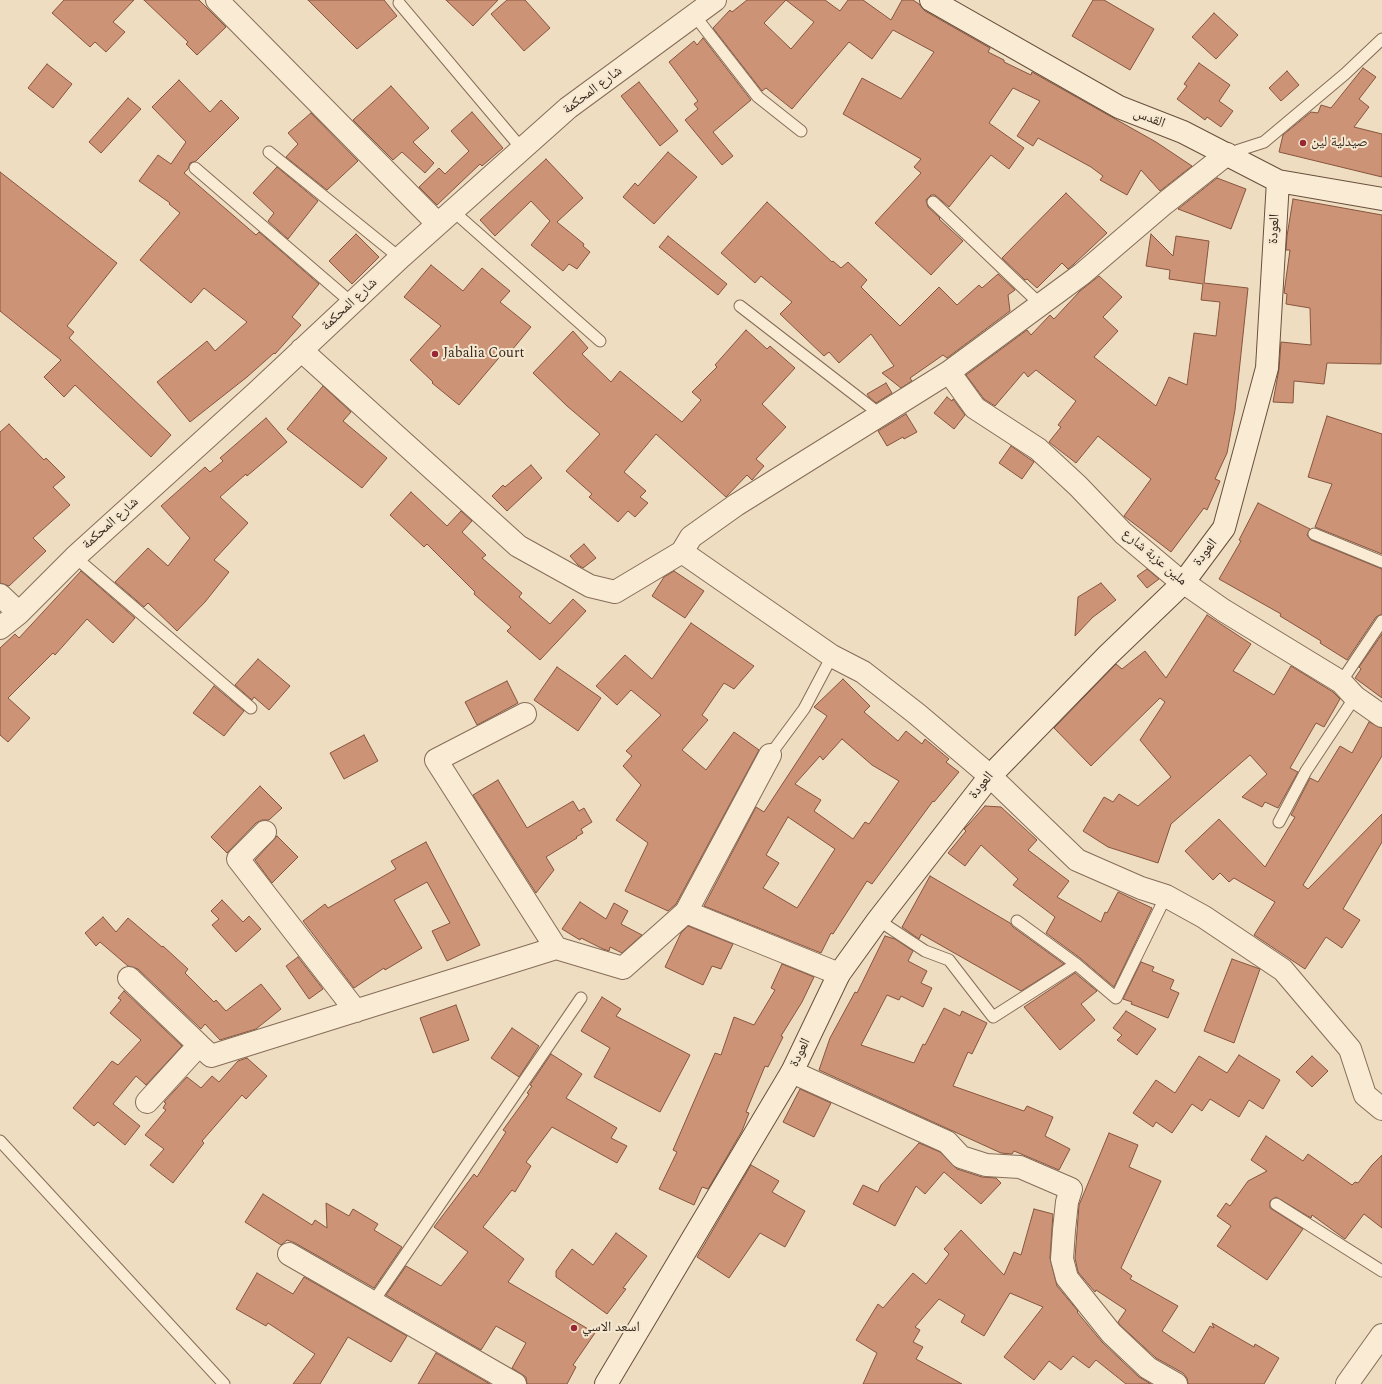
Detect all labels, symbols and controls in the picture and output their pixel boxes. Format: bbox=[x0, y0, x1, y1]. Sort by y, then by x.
street label: شارع المحكمة bbox=[560, 63, 626, 119]
street label: القدس bbox=[1131, 105, 1167, 133]
place label: صيدلية لين bbox=[1311, 135, 1368, 151]
marker: صيدلية لين bbox=[1298, 138, 1308, 148]
street label: العودة bbox=[1266, 214, 1284, 244]
street label: شارع المحكمة bbox=[319, 275, 381, 335]
place label: Jabalia Court bbox=[443, 346, 524, 362]
marker: Jabalia Court bbox=[430, 349, 440, 359]
street label: شارع المحكمة bbox=[79, 494, 143, 554]
street label: ملين عزبة شارع bbox=[1118, 526, 1190, 590]
street label: العودة bbox=[1190, 536, 1222, 570]
street label: العودة bbox=[966, 769, 998, 803]
street label: العودة bbox=[787, 1036, 815, 1070]
place label: اسعد الاسي bbox=[582, 1320, 640, 1336]
marker: اسعد الاسي bbox=[569, 1323, 579, 1333]

